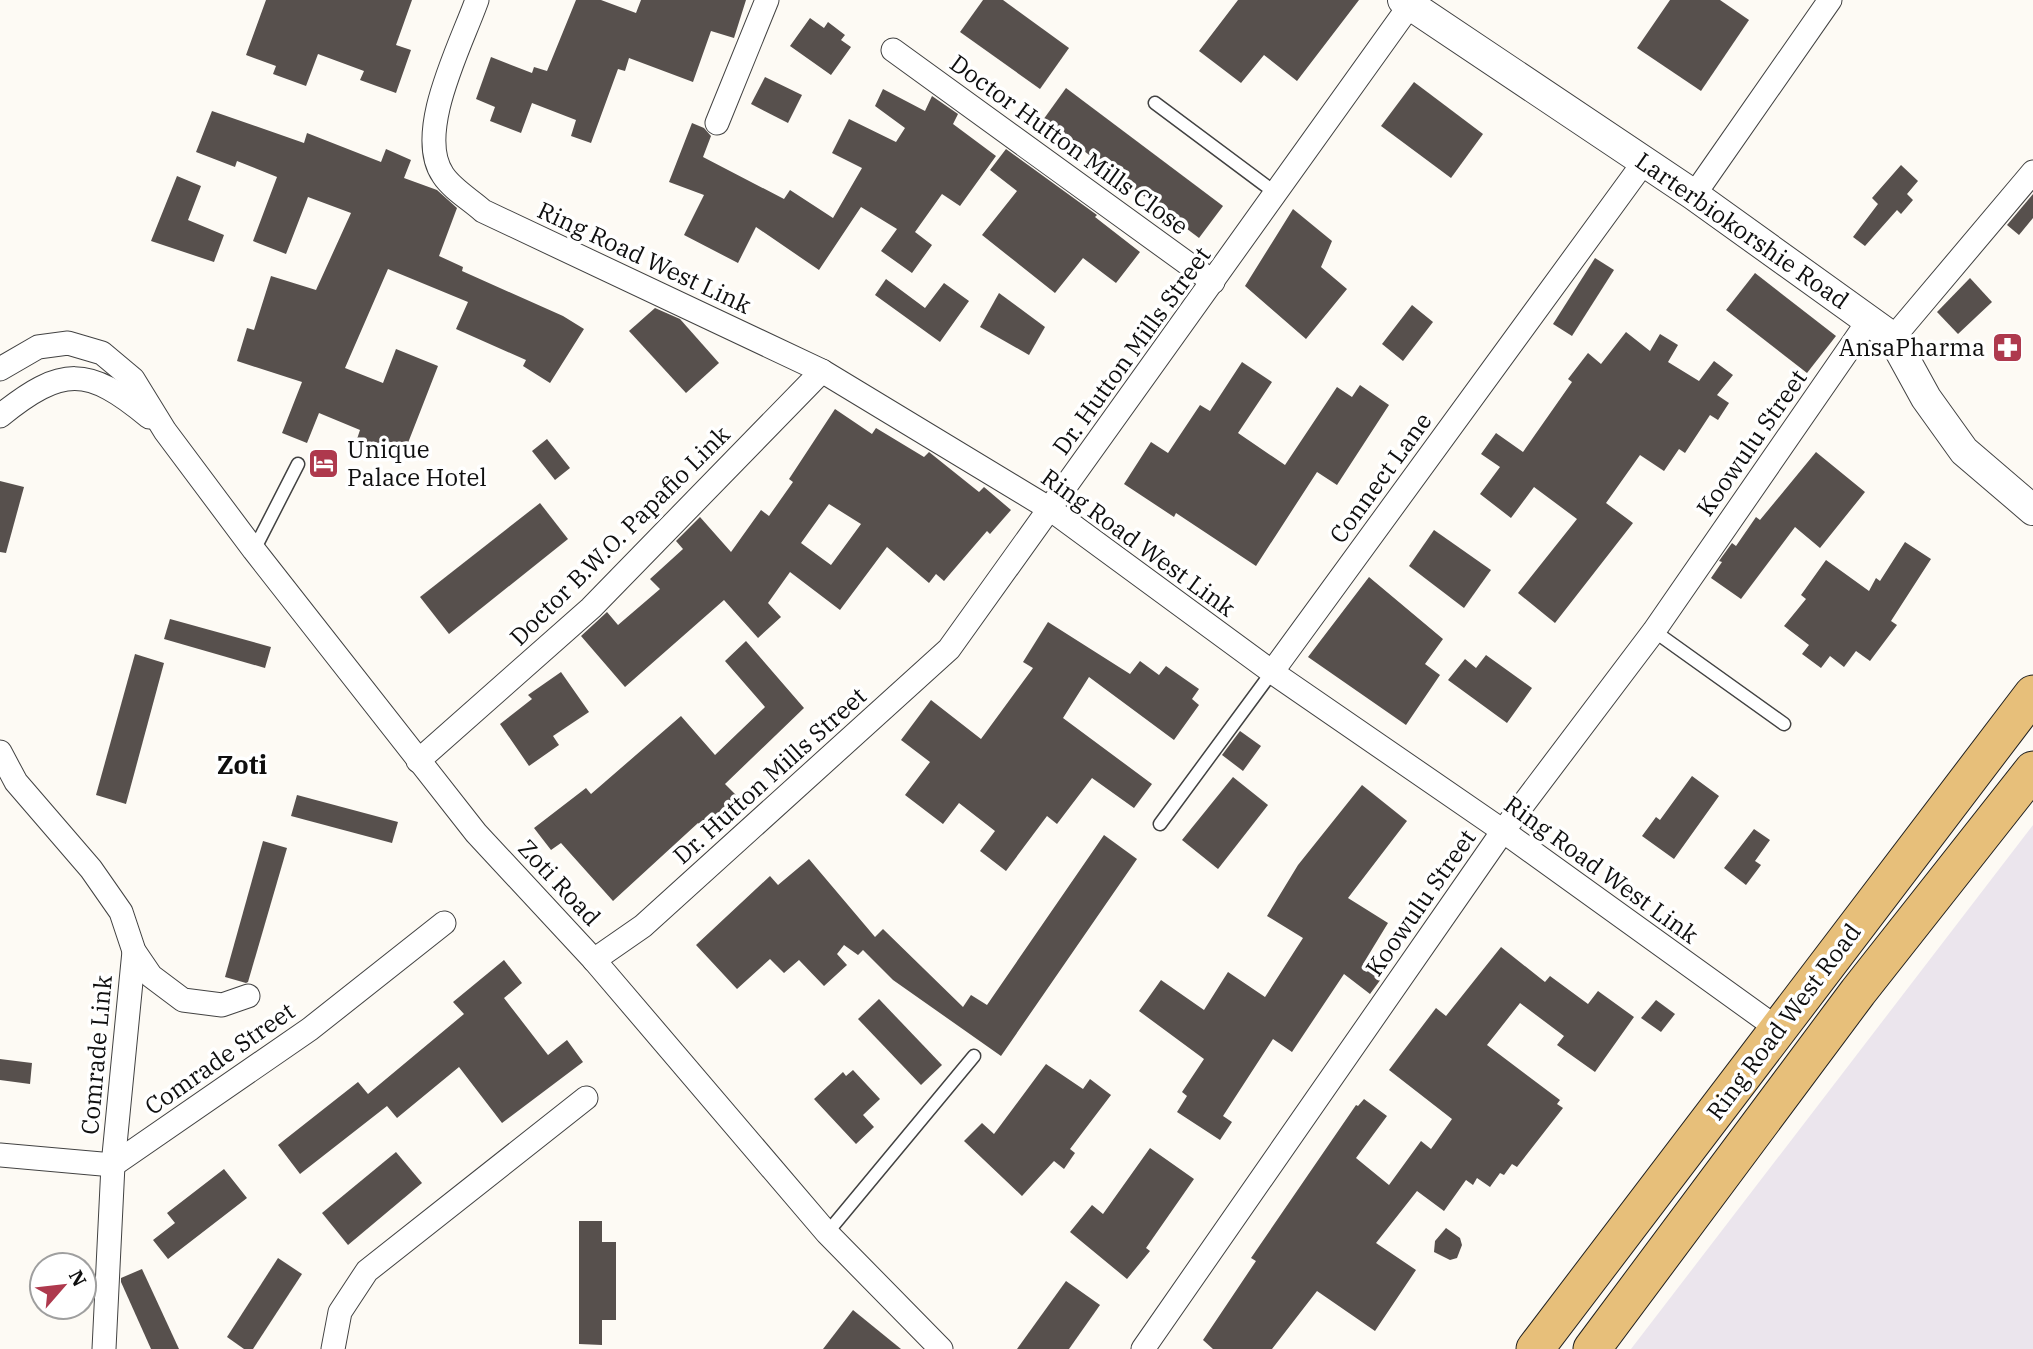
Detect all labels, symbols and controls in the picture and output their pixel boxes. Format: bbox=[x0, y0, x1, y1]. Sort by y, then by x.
street label: Doctor Hutton Mills Close bbox=[944, 47, 1195, 242]
street label: Larterbiokorshie Road bbox=[1630, 144, 1856, 316]
street label: Ring Road West Link bbox=[532, 194, 756, 321]
street label: Dr. Hutton Mills Street bbox=[1045, 240, 1218, 461]
place label: AnsaPharma bbox=[1839, 331, 1985, 363]
pharmacy icon: AnsaPharma bbox=[1991, 331, 2025, 365]
street label: Koowulu Street bbox=[1689, 363, 1814, 522]
street label: Connect Lane bbox=[1322, 406, 1439, 549]
street label: Doctor B.W.O. Papafio Link bbox=[502, 418, 736, 652]
place label: Unique Palace Hotel bbox=[347, 433, 487, 493]
hotel icon: Unique Palace Hotel bbox=[307, 447, 341, 481]
street label: Ring Road West Link bbox=[1035, 461, 1242, 623]
street label: Dr. Hutton Mills Street bbox=[666, 680, 873, 871]
district label: Zoti bbox=[217, 747, 268, 781]
street label: Ring Road West Link bbox=[1498, 788, 1705, 950]
street label: Koowulu Street bbox=[1358, 823, 1483, 982]
street label: Zoti Road bbox=[511, 832, 608, 933]
street label: Ring Road West Road bbox=[1699, 917, 1868, 1126]
street label: Comrade Link bbox=[73, 974, 119, 1136]
street label: Comrade Street bbox=[138, 995, 301, 1122]
north arrow bbox=[28, 1251, 98, 1321]
text: N bbox=[64, 1266, 92, 1290]

